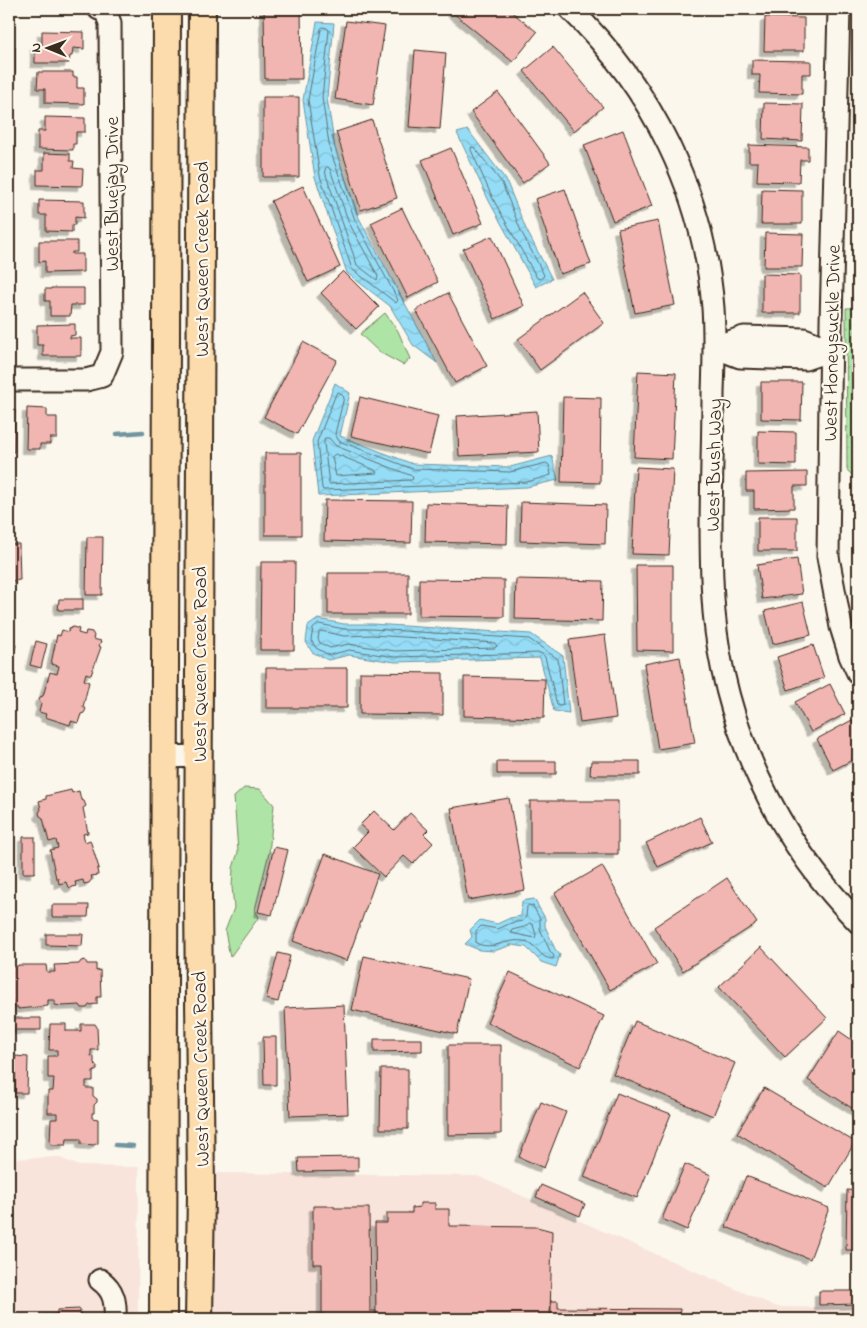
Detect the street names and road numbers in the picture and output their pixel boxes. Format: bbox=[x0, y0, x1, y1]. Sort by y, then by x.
street label: West Bluejay Drive bbox=[99, 116, 128, 272]
street label: West Queen Creek Road bbox=[189, 161, 218, 357]
street label: West Honeysuckle Drive bbox=[817, 244, 850, 442]
street label: West Bush Way bbox=[700, 398, 731, 532]
street label: West Queen Creek Road bbox=[187, 566, 216, 762]
street label: West Queen Creek Road bbox=[186, 971, 219, 1167]

